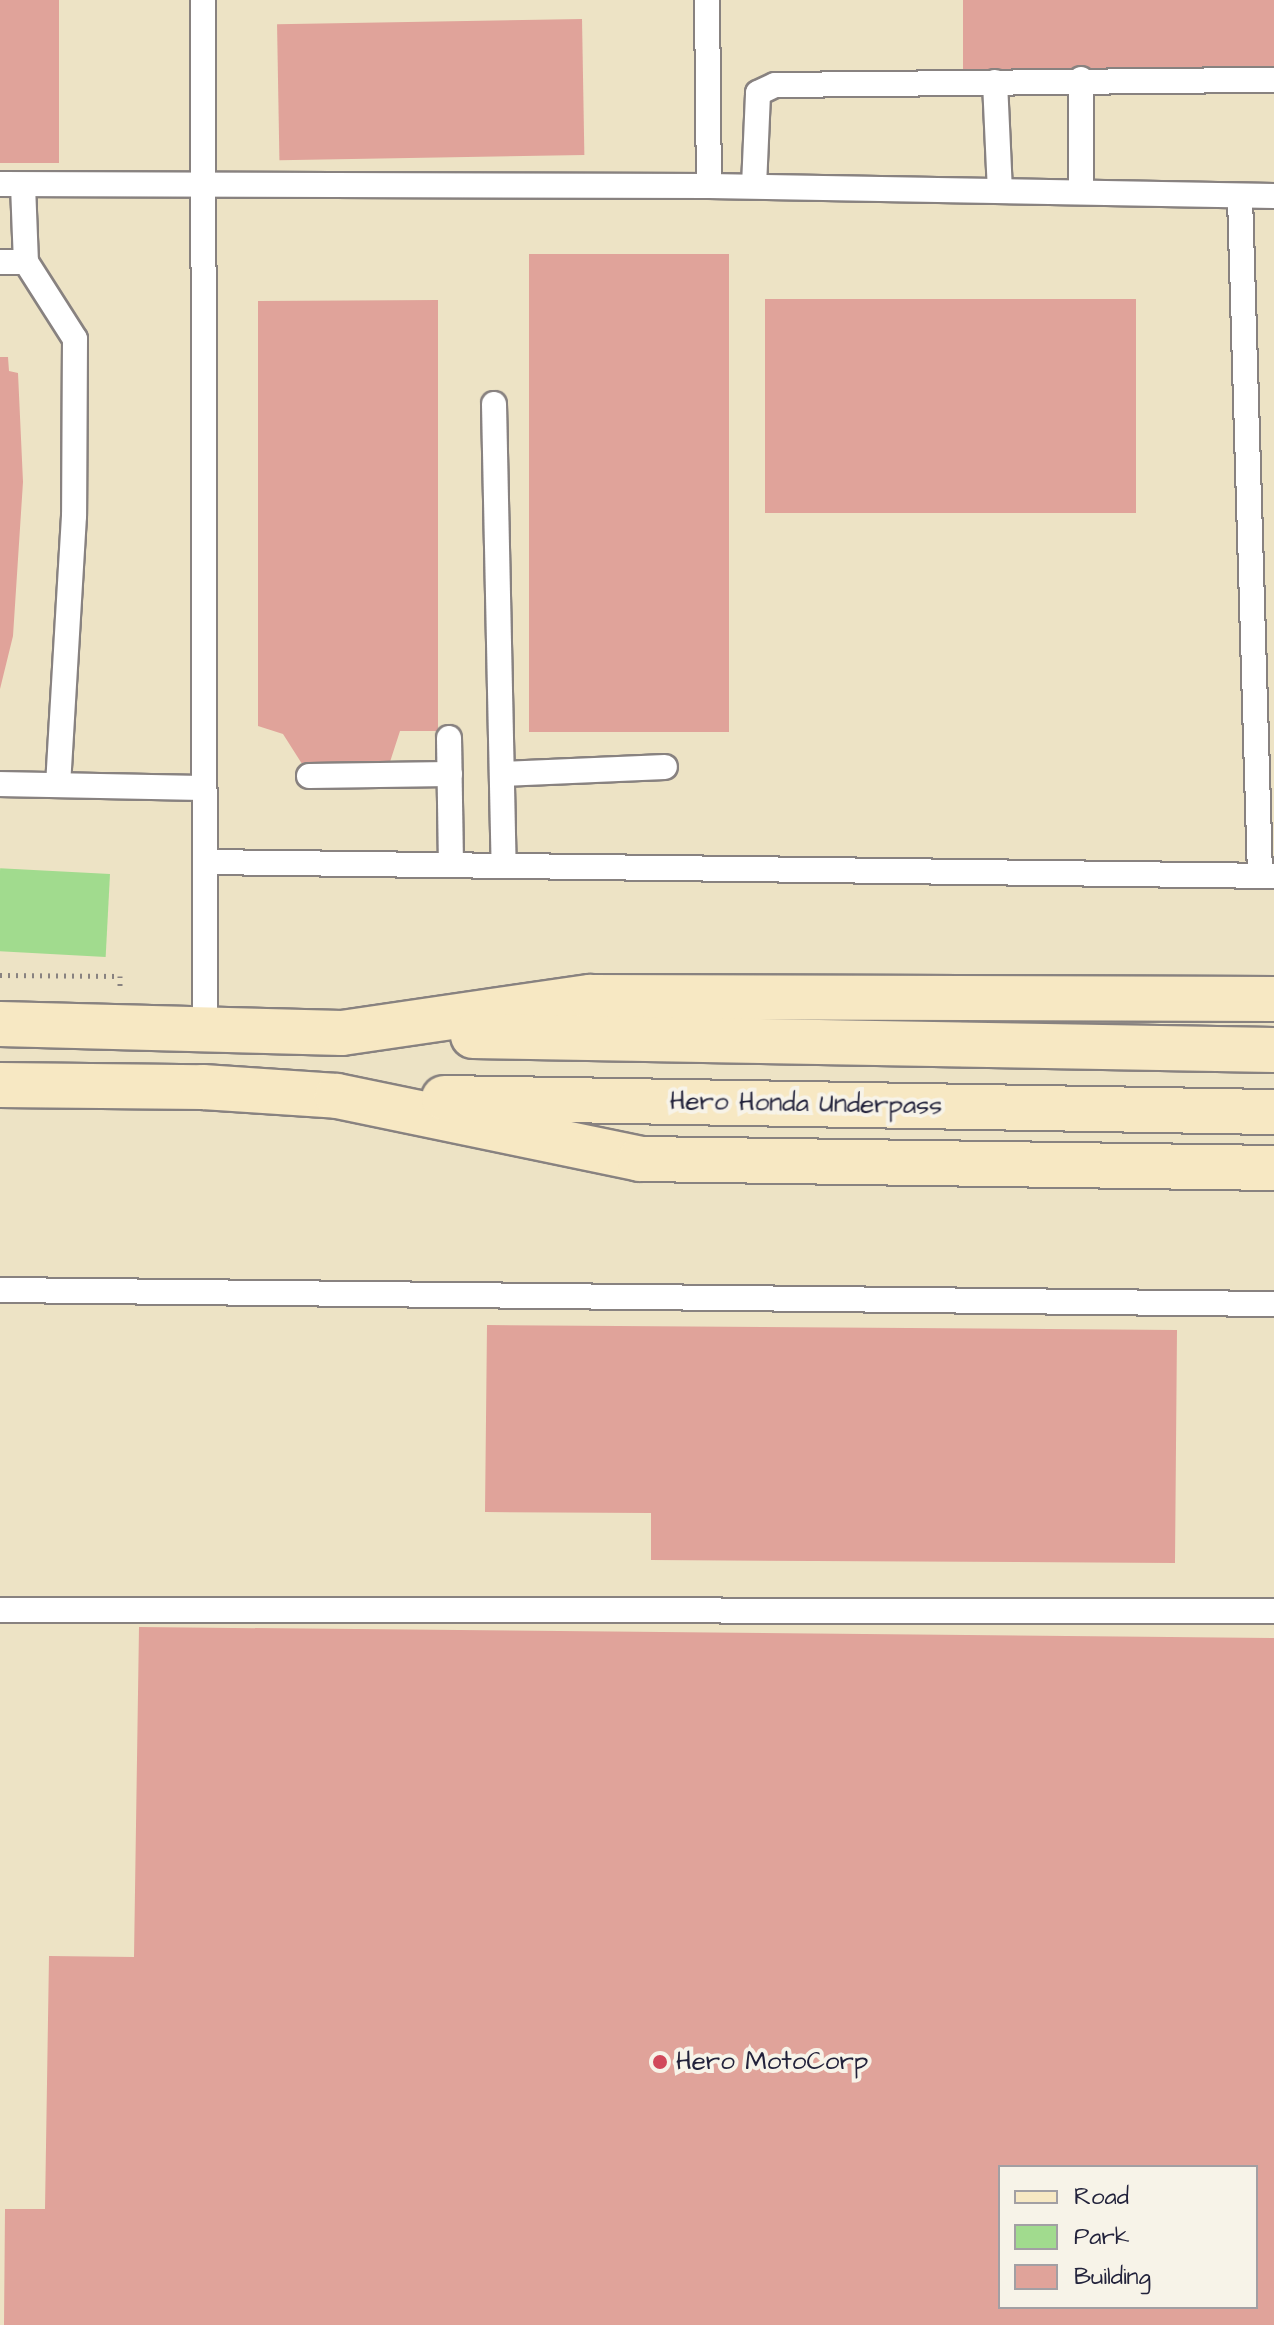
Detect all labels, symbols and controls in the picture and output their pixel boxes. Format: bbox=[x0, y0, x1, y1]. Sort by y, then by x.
street label: Hero Honda Underpass bbox=[669, 1086, 943, 1122]
place label: Hero MotoCorp bbox=[676, 2046, 868, 2078]
marker: Hero MotoCorp bbox=[651, 2053, 669, 2071]
legend bbox=[998, 2165, 1258, 2309]
text: Road bbox=[1074, 2180, 1129, 2214]
text: Park bbox=[1074, 2220, 1130, 2254]
text: Building bbox=[1074, 2260, 1151, 2294]

